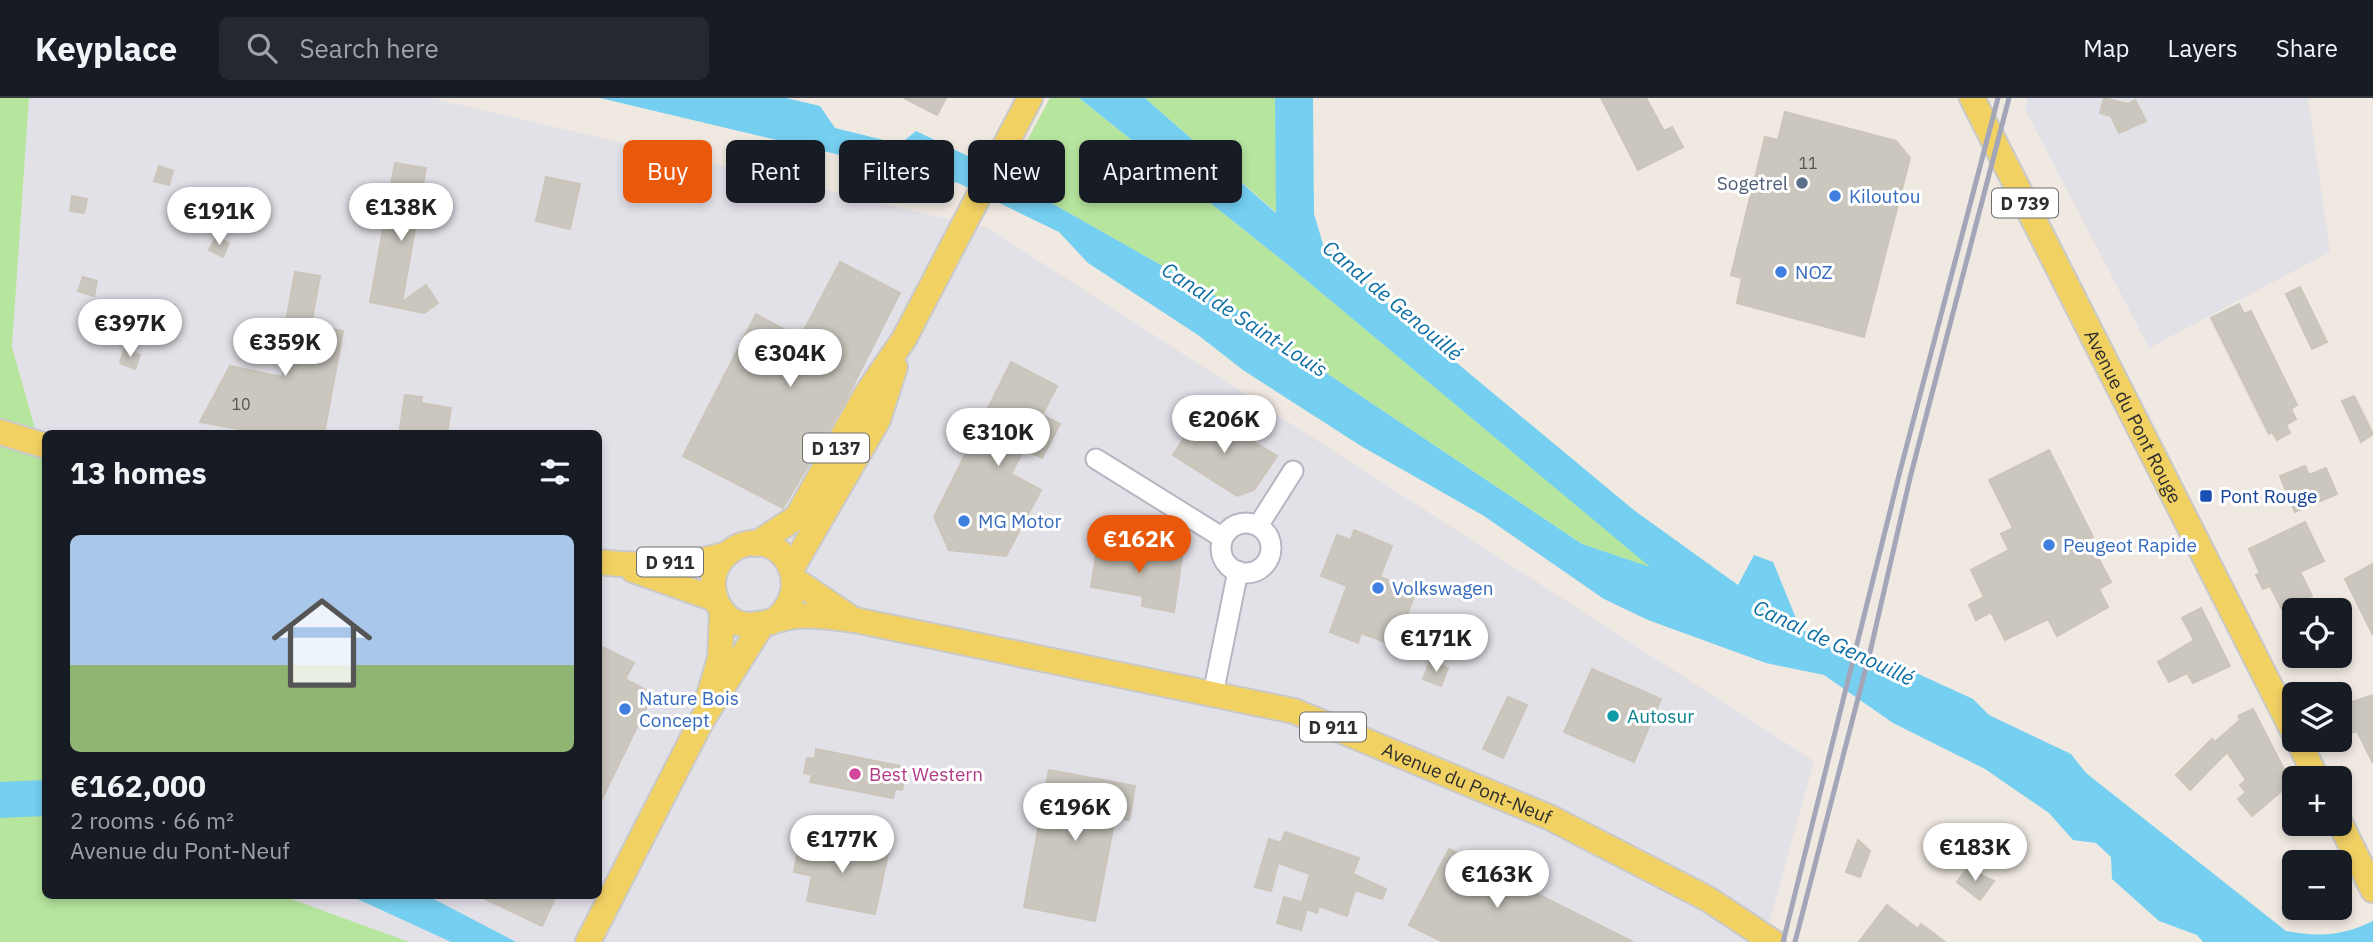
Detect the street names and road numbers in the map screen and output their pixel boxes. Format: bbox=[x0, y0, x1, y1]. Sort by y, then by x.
road number: D 739 bbox=[1992, 188, 2058, 218]
street label: Avenue du Pont Rouge bbox=[2079, 325, 2188, 507]
road number: D 137 bbox=[803, 434, 869, 462]
road number: D 911 bbox=[637, 548, 703, 576]
road number: D 911 bbox=[1300, 712, 1366, 742]
street label: Avenue du Pont-Neuf bbox=[1379, 737, 1555, 829]

